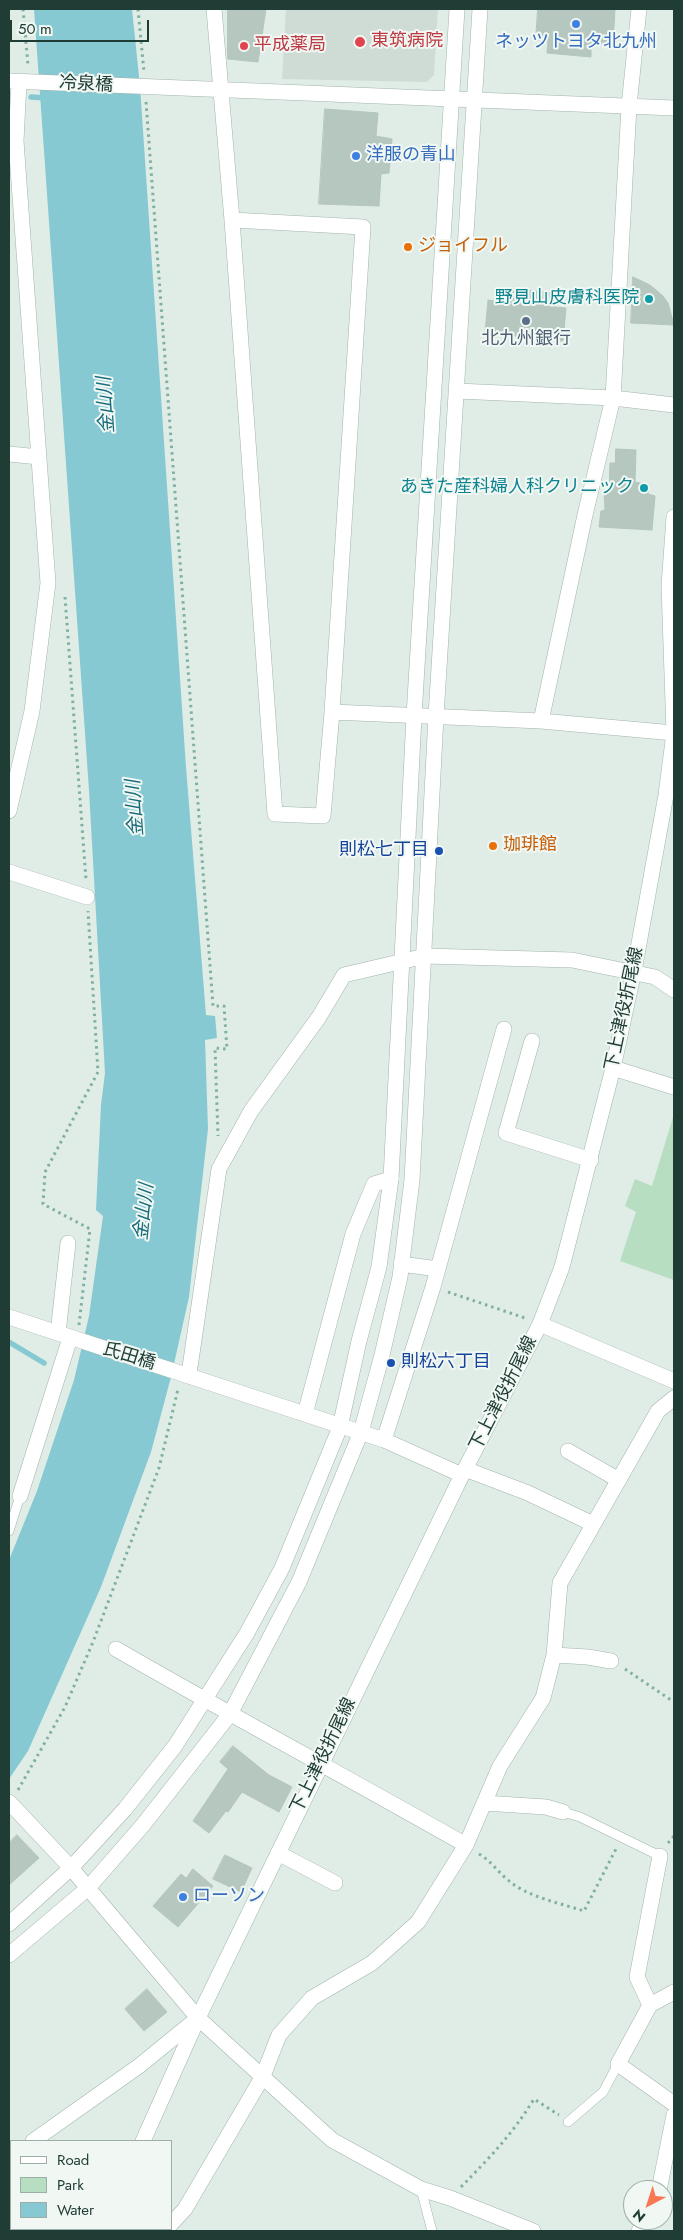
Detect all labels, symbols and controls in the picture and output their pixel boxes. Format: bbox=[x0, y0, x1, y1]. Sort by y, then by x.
scale bar bbox=[12, 10, 151, 42]
text: 50 m bbox=[18, 18, 52, 40]
marker: ネッツトヨタ北九州 bbox=[570, 18, 582, 30]
place label: 東筑病院 bbox=[371, 31, 443, 53]
place label: ネッツトヨタ北九州 bbox=[495, 32, 657, 54]
place label: 平成薬局 bbox=[254, 35, 326, 57]
marker: 東筑病院 bbox=[353, 35, 367, 49]
marker: 平成薬局 bbox=[238, 40, 250, 52]
street label: 冷泉橋 bbox=[58, 73, 114, 97]
place label: 洋服の青山 bbox=[366, 145, 456, 167]
marker: 洋服の青山 bbox=[350, 150, 362, 162]
place label: ジョイフル bbox=[418, 236, 508, 258]
marker: ジョイフル bbox=[402, 241, 414, 253]
place label: 野見山皮膚科医院 bbox=[495, 288, 639, 310]
marker: 野見山皮膚科医院 bbox=[643, 293, 655, 305]
marker: 北九州銀行 bbox=[520, 315, 532, 327]
place label: 北九州銀行 bbox=[481, 329, 571, 351]
water label: 金山川 bbox=[94, 376, 120, 434]
place label: あきた産科婦人科クリニック bbox=[400, 477, 634, 499]
marker: あきた産科婦人科クリニック bbox=[638, 482, 650, 494]
water label: 金山川 bbox=[123, 779, 149, 837]
place label: 珈琲館 bbox=[503, 835, 557, 857]
place label: 則松七丁目 bbox=[339, 840, 429, 862]
marker: 珈琲館 bbox=[487, 840, 499, 852]
marker: 則松七丁目 bbox=[433, 845, 445, 857]
street label: 下上津役折尾線 bbox=[601, 945, 649, 1073]
water label: 金山川 bbox=[131, 1182, 159, 1242]
street label: 下上津役折尾線 bbox=[466, 1333, 542, 1455]
street label: 氏田橋 bbox=[100, 1339, 158, 1375]
place label: 則松六丁目 bbox=[401, 1352, 491, 1374]
marker: 則松六丁目 bbox=[385, 1357, 397, 1369]
street label: 下上津役折尾線 bbox=[287, 1695, 361, 1817]
place label: ローソン bbox=[193, 1886, 265, 1908]
marker: ローソン bbox=[177, 1891, 189, 1903]
legend bbox=[10, 2140, 172, 2230]
text: Road bbox=[57, 2149, 89, 2171]
text: Park bbox=[57, 2174, 84, 2196]
north arrow bbox=[623, 2180, 673, 2230]
text: Water bbox=[57, 2199, 94, 2221]
text: N bbox=[628, 2204, 650, 2227]

